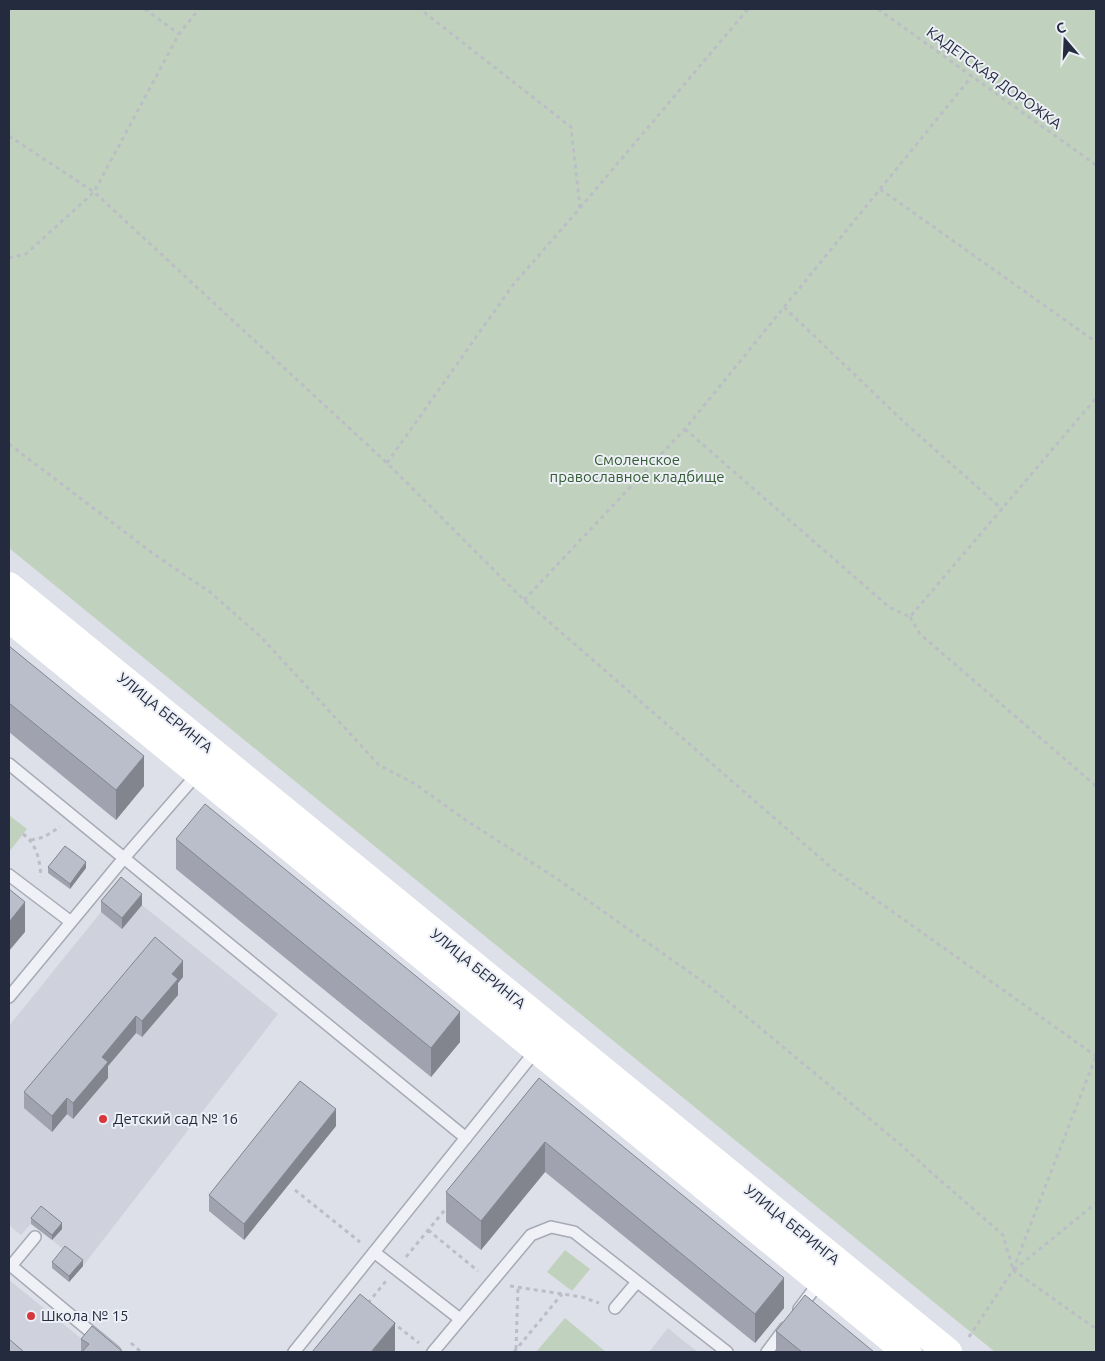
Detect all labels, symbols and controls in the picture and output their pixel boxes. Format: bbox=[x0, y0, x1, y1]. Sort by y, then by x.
north arrow bbox=[1040, 15, 1090, 65]
street label: КАДЕТСКАЯ ДОРОЖКА bbox=[923, 23, 1065, 133]
park label: Смоленское православное кладбище bbox=[550, 451, 724, 485]
street label: УЛИЦА БЕРИНГА bbox=[114, 669, 216, 756]
street label: УЛИЦА БЕРИНГА bbox=[427, 925, 529, 1012]
place label: Детский сад № 16 bbox=[113, 1110, 238, 1127]
marker: Детский сад № 16 bbox=[97, 1113, 109, 1125]
street label: УЛИЦА БЕРИНГА bbox=[741, 1181, 843, 1268]
place label: Школа № 15 bbox=[41, 1307, 129, 1324]
marker: Школа № 15 bbox=[25, 1310, 37, 1322]

